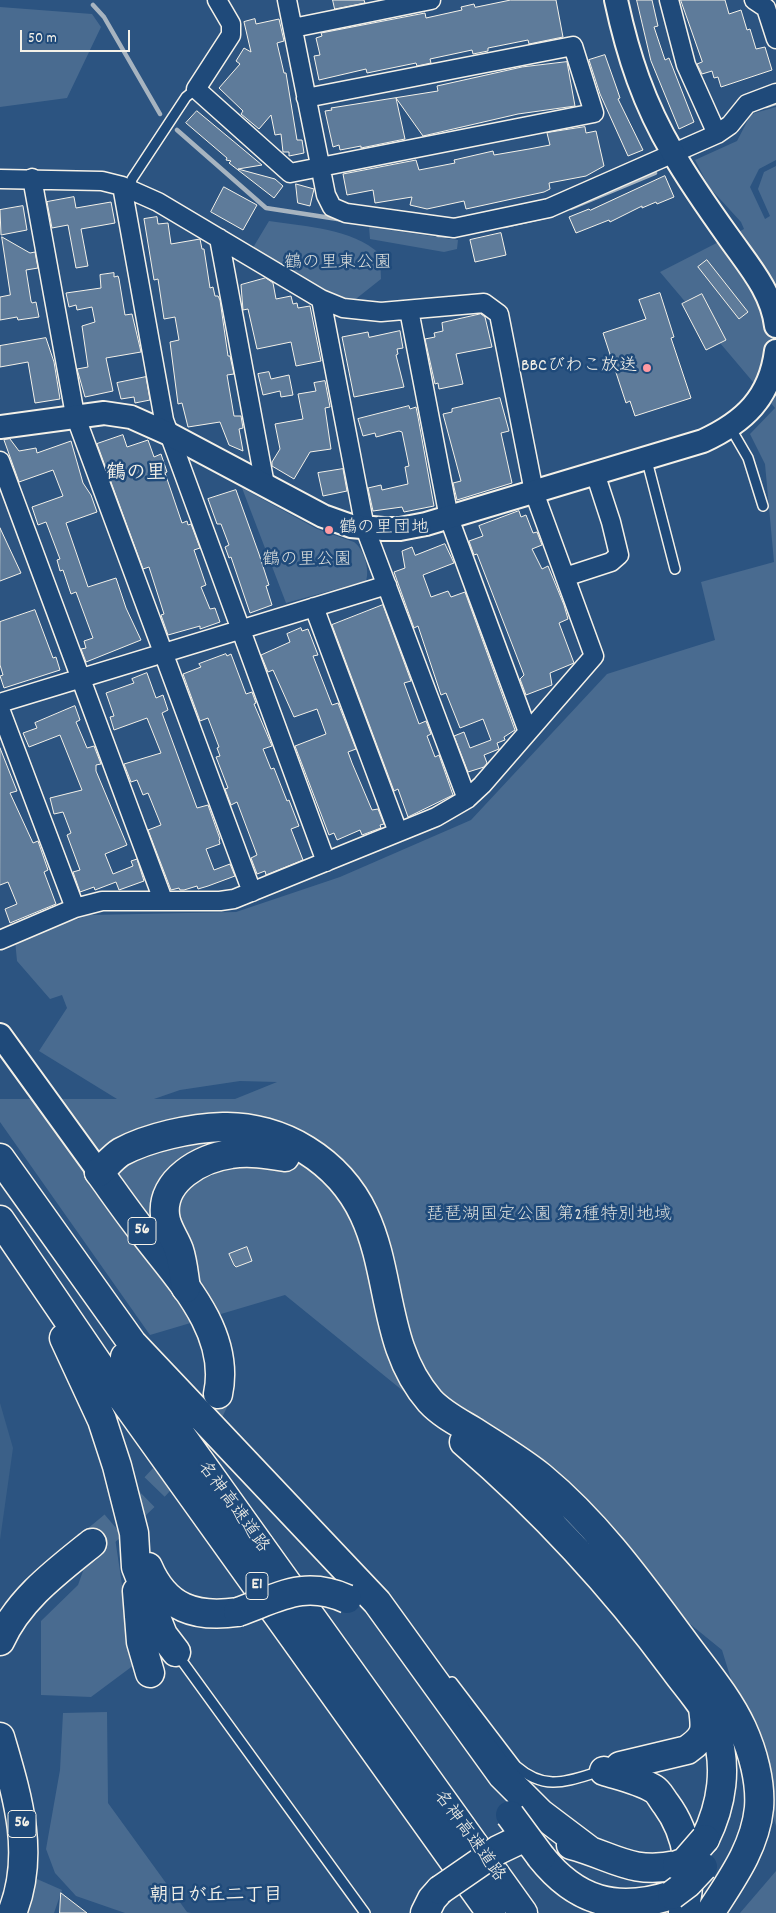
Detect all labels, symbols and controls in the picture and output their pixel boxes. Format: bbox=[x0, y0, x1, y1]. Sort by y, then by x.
scale bar bbox=[22, 20, 132, 52]
text: 50 m bbox=[28, 28, 57, 50]
park label: 鶴の里東公園 bbox=[284, 254, 392, 276]
place label: BBCびわこ放送 bbox=[521, 357, 637, 379]
marker: BBCびわこ放送 bbox=[641, 362, 653, 374]
district label: 鶴の里 bbox=[106, 463, 166, 487]
place label: 鶴の里団地 bbox=[339, 519, 429, 541]
marker: 鶴の里団地 bbox=[323, 524, 335, 536]
park label: 鶴の里公園 bbox=[262, 551, 352, 573]
park label: 琵琶湖国定公園 第2種特別地域 bbox=[426, 1206, 672, 1228]
road number: 56 bbox=[128, 1218, 156, 1244]
street label: 名神高速道路 bbox=[192, 1458, 272, 1558]
road number: E1 bbox=[246, 1572, 268, 1600]
street label: 名神高速道路 bbox=[428, 1787, 508, 1887]
road number: 56 bbox=[8, 1810, 36, 1838]
district label: 朝日が丘二丁目 bbox=[150, 1886, 282, 1908]

